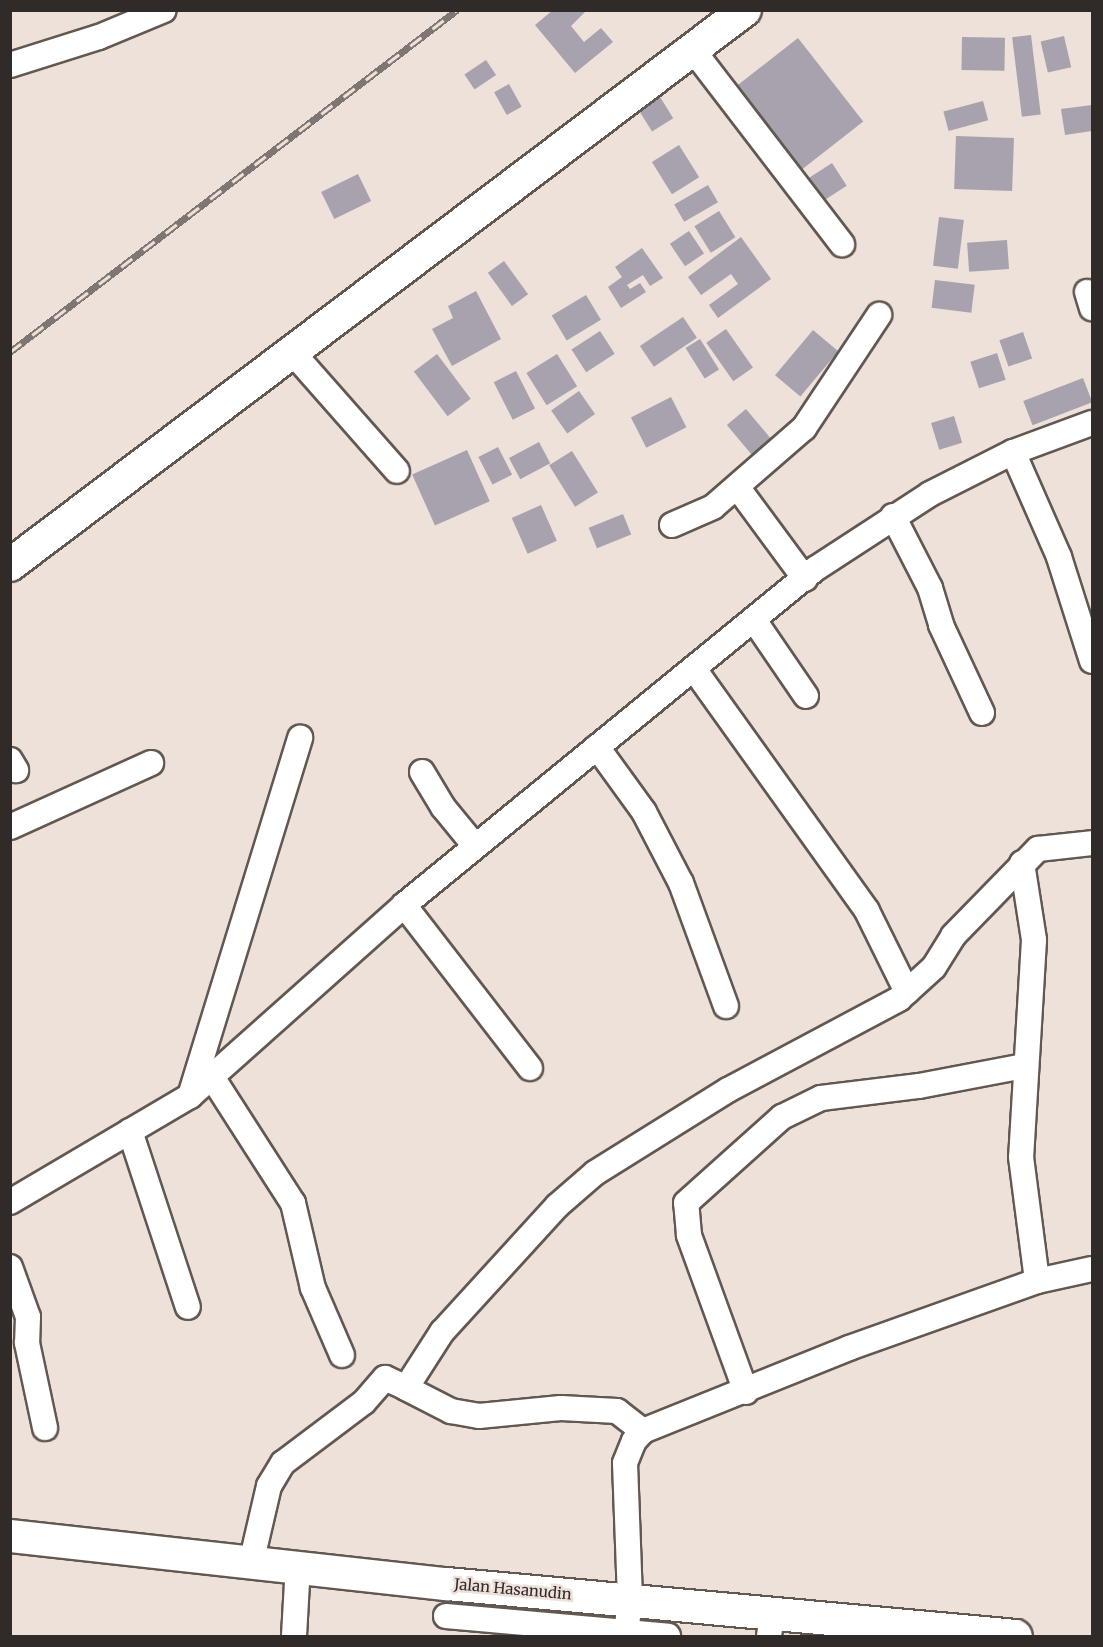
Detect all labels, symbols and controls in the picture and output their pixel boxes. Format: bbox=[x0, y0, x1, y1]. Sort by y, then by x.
street label: Jalan Hasanudin bbox=[453, 1575, 573, 1603]

